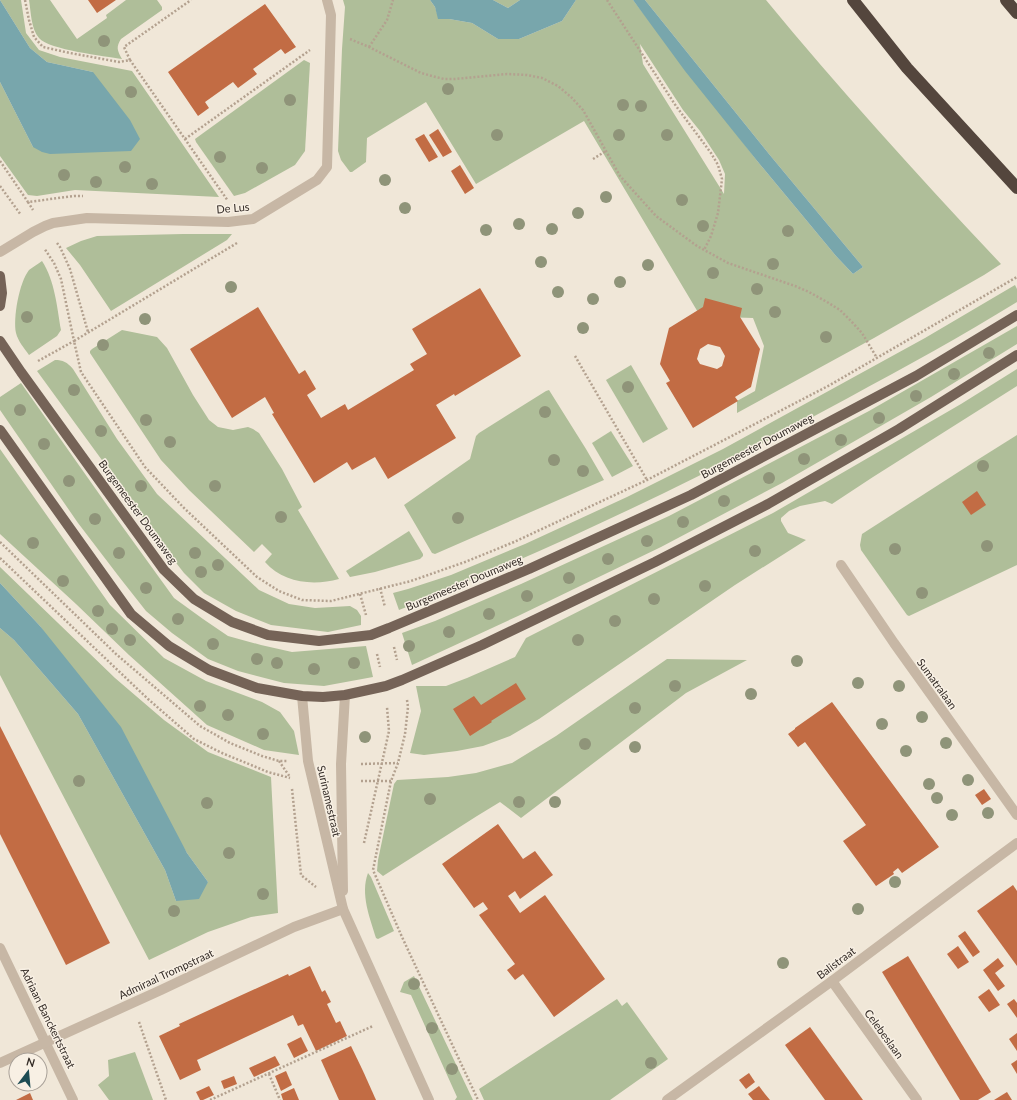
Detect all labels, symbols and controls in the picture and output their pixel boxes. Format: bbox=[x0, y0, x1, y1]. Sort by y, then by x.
street label: De Lus bbox=[216, 200, 250, 215]
street label: Burgemeester Doumaweg bbox=[698, 410, 815, 481]
street label: Burgemeester Doumaweg bbox=[96, 457, 181, 566]
street label: Burgemeester Doumaweg bbox=[404, 552, 524, 613]
street label: Sumatralaan bbox=[915, 656, 960, 712]
street label: Surinamestraat bbox=[315, 764, 344, 838]
street label: Balistraat bbox=[814, 944, 858, 981]
street label: Admiraal Trompstraat bbox=[116, 946, 215, 1001]
street label: Adriaan Banckertstraat bbox=[18, 965, 79, 1070]
street label: Celebeslaan bbox=[862, 1006, 907, 1061]
north arrow bbox=[8, 1052, 48, 1092]
text: N bbox=[25, 1054, 37, 1069]

